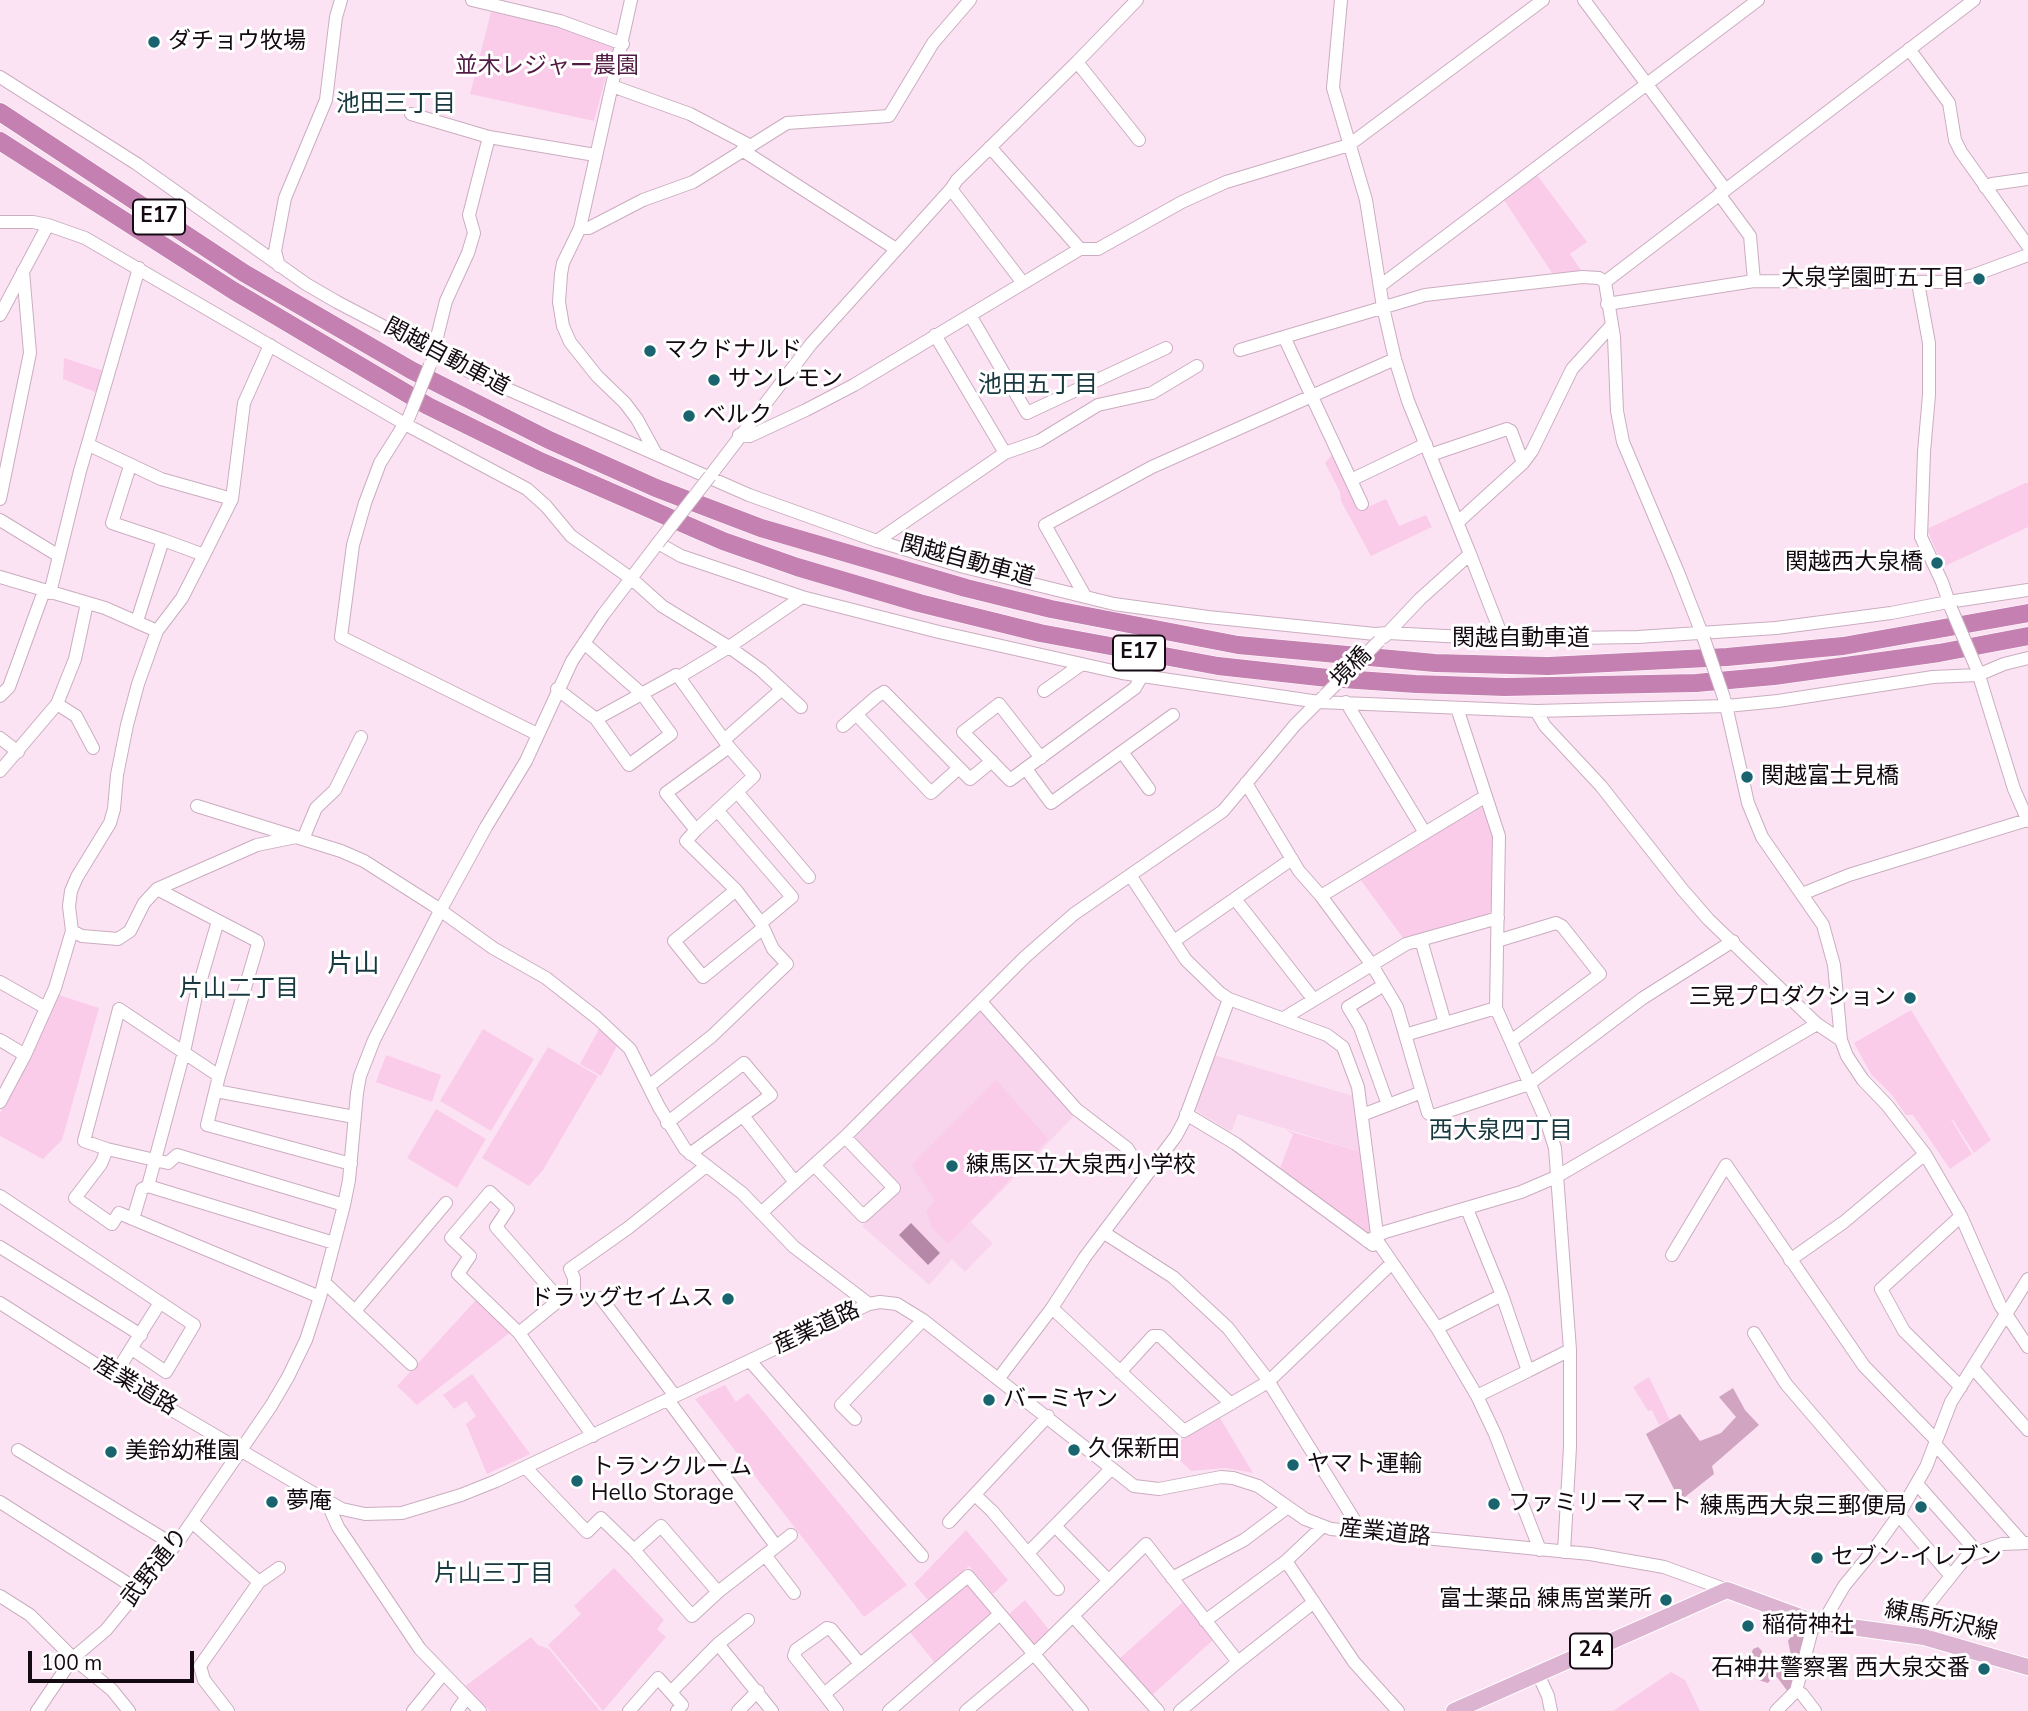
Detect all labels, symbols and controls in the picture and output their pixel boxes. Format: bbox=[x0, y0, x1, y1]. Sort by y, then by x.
place label: ダチョウ牧場 bbox=[168, 28, 306, 56]
marker: ダチョウ牧場 bbox=[146, 34, 162, 50]
park label: 並木レジャー農園 bbox=[455, 53, 639, 81]
district label: 池田三丁目 bbox=[336, 91, 456, 119]
road number: E17 bbox=[133, 200, 185, 234]
place label: 大泉学園町五丁目 bbox=[1781, 265, 1965, 293]
marker: 大泉学園町五丁目 bbox=[1971, 271, 1987, 287]
street label: 関越自動車道 bbox=[379, 313, 513, 403]
place label: マクドナルド bbox=[664, 337, 802, 365]
marker: マクドナルド bbox=[642, 343, 658, 359]
place label: サンレモン bbox=[728, 366, 843, 394]
marker: サンレモン bbox=[706, 372, 722, 388]
district label: 池田五丁目 bbox=[978, 372, 1098, 400]
place label: ベルク bbox=[703, 402, 772, 430]
marker: ベルク bbox=[681, 408, 697, 424]
street label: 関越自動車道 bbox=[897, 531, 1037, 593]
place label: 関越西大泉橋 bbox=[1785, 549, 1923, 577]
marker: 関越西大泉橋 bbox=[1929, 555, 1945, 571]
street label: 関越自動車道 bbox=[1452, 625, 1590, 653]
road number: E17 bbox=[1113, 636, 1165, 670]
street label: 境橋 bbox=[1326, 642, 1378, 694]
place label: 関越富士見橋 bbox=[1761, 763, 1899, 791]
marker: 関越富士見橋 bbox=[1739, 769, 1755, 785]
district label: 片山 bbox=[327, 950, 379, 982]
district label: 片山二丁目 bbox=[179, 976, 299, 1004]
place label: 三晃プロダクション bbox=[1689, 984, 1896, 1012]
marker: 三晃プロダクション bbox=[1902, 990, 1918, 1006]
district label: 西大泉四丁目 bbox=[1429, 1118, 1573, 1146]
place label: 練馬区立大泉西小学校 bbox=[966, 1152, 1196, 1180]
marker: 練馬区立大泉西小学校 bbox=[944, 1158, 960, 1174]
place label: ドラッグセイムス bbox=[530, 1285, 714, 1313]
marker: ドラッグセイムス bbox=[720, 1291, 736, 1307]
street label: 産業道路 bbox=[769, 1297, 865, 1361]
street label: 産業道路 bbox=[88, 1351, 182, 1423]
place label: バーミヤン bbox=[1003, 1386, 1118, 1414]
marker: バーミヤン bbox=[981, 1392, 997, 1408]
place label: 久保新田 bbox=[1088, 1436, 1180, 1464]
place label: 美鈴幼稚園 bbox=[125, 1438, 240, 1466]
marker: 久保新田 bbox=[1066, 1442, 1082, 1458]
marker: 美鈴幼稚園 bbox=[103, 1444, 119, 1460]
place label: ヤマト運輸 bbox=[1307, 1451, 1422, 1479]
place label: トランクルーム Hello Storage bbox=[591, 1454, 752, 1508]
marker: ヤマト運輸 bbox=[1285, 1457, 1301, 1473]
marker: トランクルーム Hello Storage bbox=[569, 1473, 585, 1489]
place label: 夢庵 bbox=[286, 1488, 332, 1516]
place label: ファミリーマート bbox=[1508, 1490, 1692, 1518]
place label: 練馬西大泉三郵便局 bbox=[1700, 1493, 1907, 1521]
marker: 夢庵 bbox=[264, 1494, 280, 1510]
marker: ファミリーマート bbox=[1486, 1496, 1502, 1512]
marker: 練馬西大泉三郵便局 bbox=[1913, 1499, 1929, 1515]
street label: 産業道路 bbox=[1338, 1515, 1432, 1553]
street label: 武野通り bbox=[117, 1523, 195, 1613]
place label: セブン-イレブン bbox=[1831, 1544, 2002, 1572]
marker: セブン-イレブン bbox=[1809, 1550, 1825, 1566]
district label: 片山三丁目 bbox=[434, 1561, 554, 1589]
place label: 富士薬品 練馬営業所 bbox=[1439, 1586, 1652, 1614]
marker: 富士薬品 練馬営業所 bbox=[1658, 1592, 1674, 1608]
street label: 練馬所沢線 bbox=[1882, 1597, 2000, 1647]
place label: 稲荷神社 bbox=[1762, 1612, 1854, 1640]
marker: 稲荷神社 bbox=[1740, 1618, 1756, 1634]
road number: 24 bbox=[1570, 1634, 1612, 1668]
scale bar bbox=[32, 1638, 198, 1682]
text: 100 m bbox=[41, 1649, 102, 1677]
place label: 石神井警察署 西大泉交番 bbox=[1711, 1655, 1970, 1683]
marker: 石神井警察署 西大泉交番 bbox=[1976, 1661, 1992, 1677]

